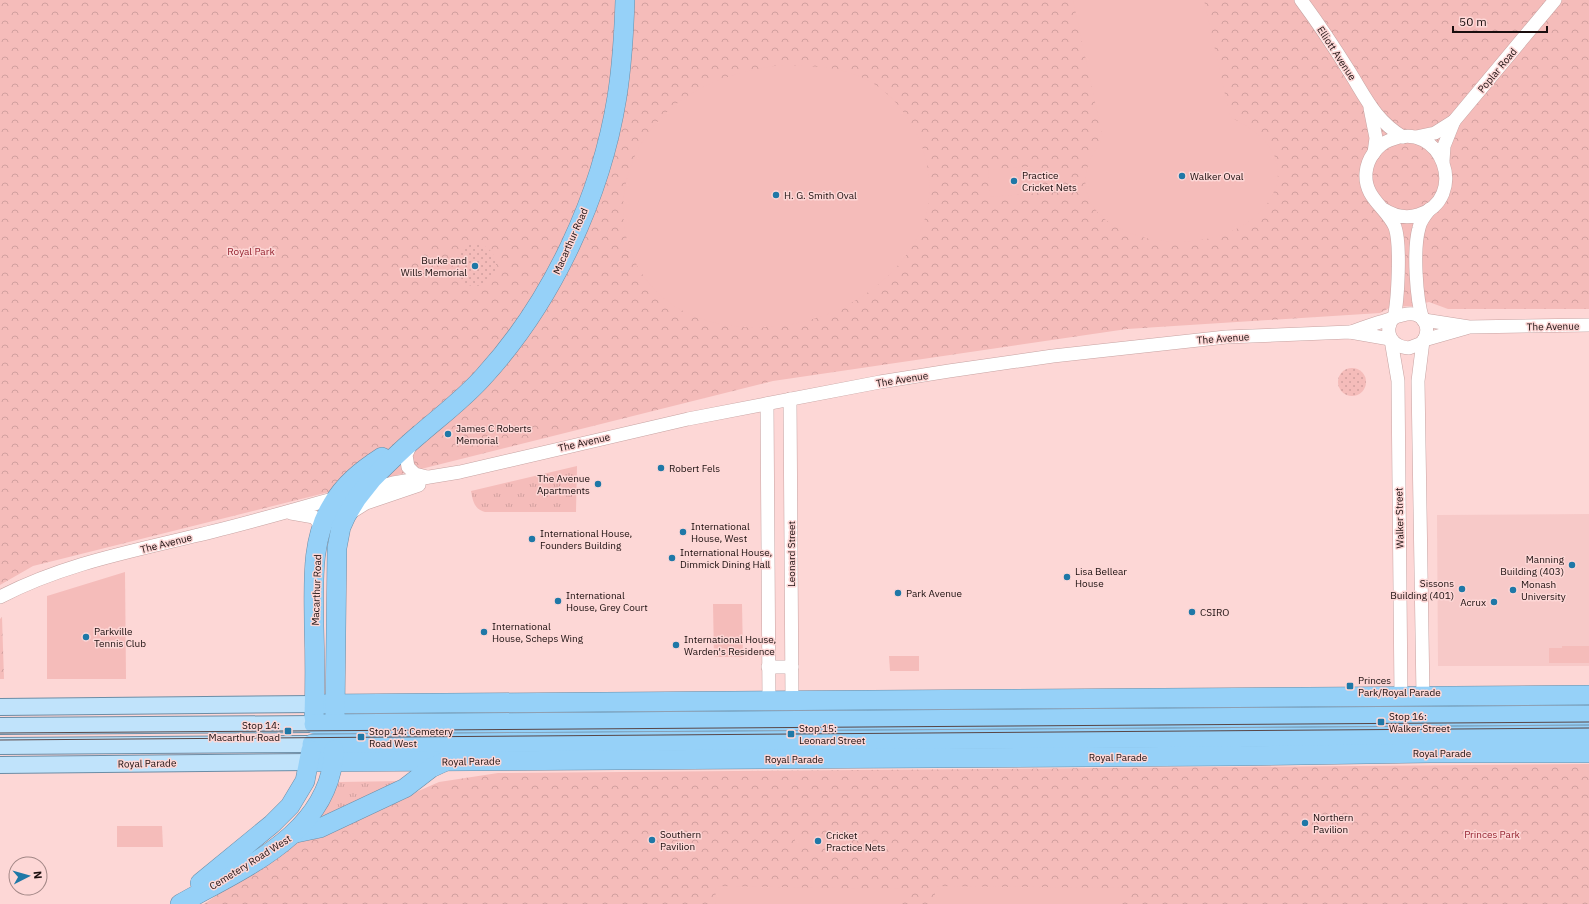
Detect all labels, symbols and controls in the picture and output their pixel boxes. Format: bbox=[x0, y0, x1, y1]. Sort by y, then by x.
scale bar bbox=[1453, 8, 1547, 34]
text: 50 m bbox=[1459, 14, 1487, 29]
street label: Elliott Avenue bbox=[1314, 24, 1359, 83]
street label: Poplar Road bbox=[1475, 45, 1520, 95]
place label: Practice Cricket Nets bbox=[1022, 169, 1077, 194]
place label: Walker Oval bbox=[1190, 170, 1244, 183]
marker: Walker Oval bbox=[1177, 171, 1187, 181]
marker: Practice Cricket Nets bbox=[1009, 176, 1019, 186]
place label: H. G. Smith Oval bbox=[784, 189, 857, 202]
marker: H. G. Smith Oval bbox=[771, 190, 781, 200]
street label: Macarthur Road bbox=[550, 206, 591, 276]
park label: Royal Park bbox=[227, 245, 275, 258]
place label: Burke and Wills Memorial bbox=[401, 254, 467, 279]
marker: Burke and Wills Memorial bbox=[470, 261, 480, 271]
street label: The Avenue bbox=[1527, 320, 1580, 333]
street label: The Avenue bbox=[1196, 330, 1250, 347]
street label: The Avenue bbox=[875, 369, 930, 390]
place label: James C Roberts Memorial bbox=[456, 422, 532, 447]
marker: James C Roberts Memorial bbox=[443, 429, 453, 439]
street label: The Avenue bbox=[557, 430, 612, 455]
place label: Robert Fels bbox=[669, 462, 720, 475]
marker: Robert Fels bbox=[656, 463, 666, 473]
place label: The Avenue Apartments bbox=[537, 472, 591, 497]
marker: The Avenue Apartments bbox=[593, 479, 603, 489]
street label: Walker Street bbox=[1392, 487, 1407, 549]
place label: International House, West bbox=[691, 520, 750, 545]
street label: Leonard Street bbox=[785, 520, 798, 587]
place label: International House, Founders Building bbox=[540, 527, 632, 552]
marker: International House, West bbox=[678, 527, 688, 537]
street label: The Avenue bbox=[139, 531, 194, 556]
marker: International House, Founders Building bbox=[527, 534, 537, 544]
place label: International House, Dimmick Dining Hall bbox=[680, 546, 772, 571]
marker: International House, Dimmick Dining Hall bbox=[667, 553, 677, 563]
place label: Manning Building (403) bbox=[1500, 553, 1565, 578]
street label: Macarthur Road bbox=[309, 554, 324, 626]
marker: Manning Building (403) bbox=[1567, 560, 1577, 570]
place label: Lisa Bellear House bbox=[1075, 565, 1127, 590]
marker: Lisa Bellear House bbox=[1062, 572, 1072, 582]
place label: Sissons Building (401) bbox=[1390, 577, 1454, 602]
place label: Monash University bbox=[1521, 578, 1566, 603]
marker: Sissons Building (401) bbox=[1457, 584, 1467, 594]
marker: Monash University bbox=[1508, 585, 1518, 595]
place label: Park Avenue bbox=[906, 587, 962, 600]
marker: Park Avenue bbox=[893, 588, 903, 598]
place label: International House, Grey Court bbox=[566, 589, 648, 614]
marker: International House, Grey Court bbox=[553, 596, 563, 606]
place label: Acrux bbox=[1460, 596, 1486, 609]
marker: Acrux bbox=[1489, 597, 1499, 607]
place label: CSIRO bbox=[1200, 606, 1229, 619]
marker: CSIRO bbox=[1187, 607, 1197, 617]
place label: International House, Scheps Wing bbox=[492, 620, 584, 645]
place label: Parkville Tennis Club bbox=[94, 625, 146, 650]
marker: International House, Scheps Wing bbox=[479, 627, 489, 637]
marker: Parkville Tennis Club bbox=[81, 632, 91, 642]
place label: International House, Warden's Residence bbox=[684, 633, 776, 658]
marker: International House, Warden's Residence bbox=[671, 640, 681, 650]
place label: Princes Park/Royal Parade bbox=[1358, 674, 1441, 699]
marker: Princes Park/Royal Parade bbox=[1345, 681, 1355, 691]
place label: Stop 16: Walker Street bbox=[1389, 710, 1450, 735]
marker: Stop 16: Walker Street bbox=[1376, 717, 1386, 727]
place label: Stop 14: Macarthur Road bbox=[209, 719, 280, 744]
place label: Stop 15: Leonard Street bbox=[799, 722, 866, 747]
place label: Stop 14: Cemetery Road West bbox=[369, 725, 453, 750]
marker: Stop 14: Macarthur Road bbox=[283, 726, 293, 736]
marker: Stop 15: Leonard Street bbox=[786, 729, 796, 739]
marker: Stop 14: Cemetery Road West bbox=[356, 732, 366, 742]
street label: Royal Parade bbox=[1413, 747, 1472, 760]
street label: Royal Parade bbox=[1089, 751, 1148, 764]
street label: Royal Parade bbox=[765, 753, 824, 766]
street label: Royal Parade bbox=[442, 754, 501, 769]
street label: Royal Parade bbox=[118, 756, 177, 771]
place label: Northern Pavilion bbox=[1313, 811, 1353, 836]
marker: Northern Pavilion bbox=[1300, 818, 1310, 828]
place label: Southern Pavilion bbox=[660, 828, 701, 853]
park label: Princes Park bbox=[1464, 828, 1521, 841]
place label: Cricket Practice Nets bbox=[826, 829, 886, 854]
street label: Cemetery Road West bbox=[207, 832, 294, 893]
marker: Southern Pavilion bbox=[647, 835, 657, 845]
marker: Cricket Practice Nets bbox=[813, 836, 823, 846]
north arrow bbox=[8, 856, 48, 896]
text: N bbox=[31, 870, 45, 880]

